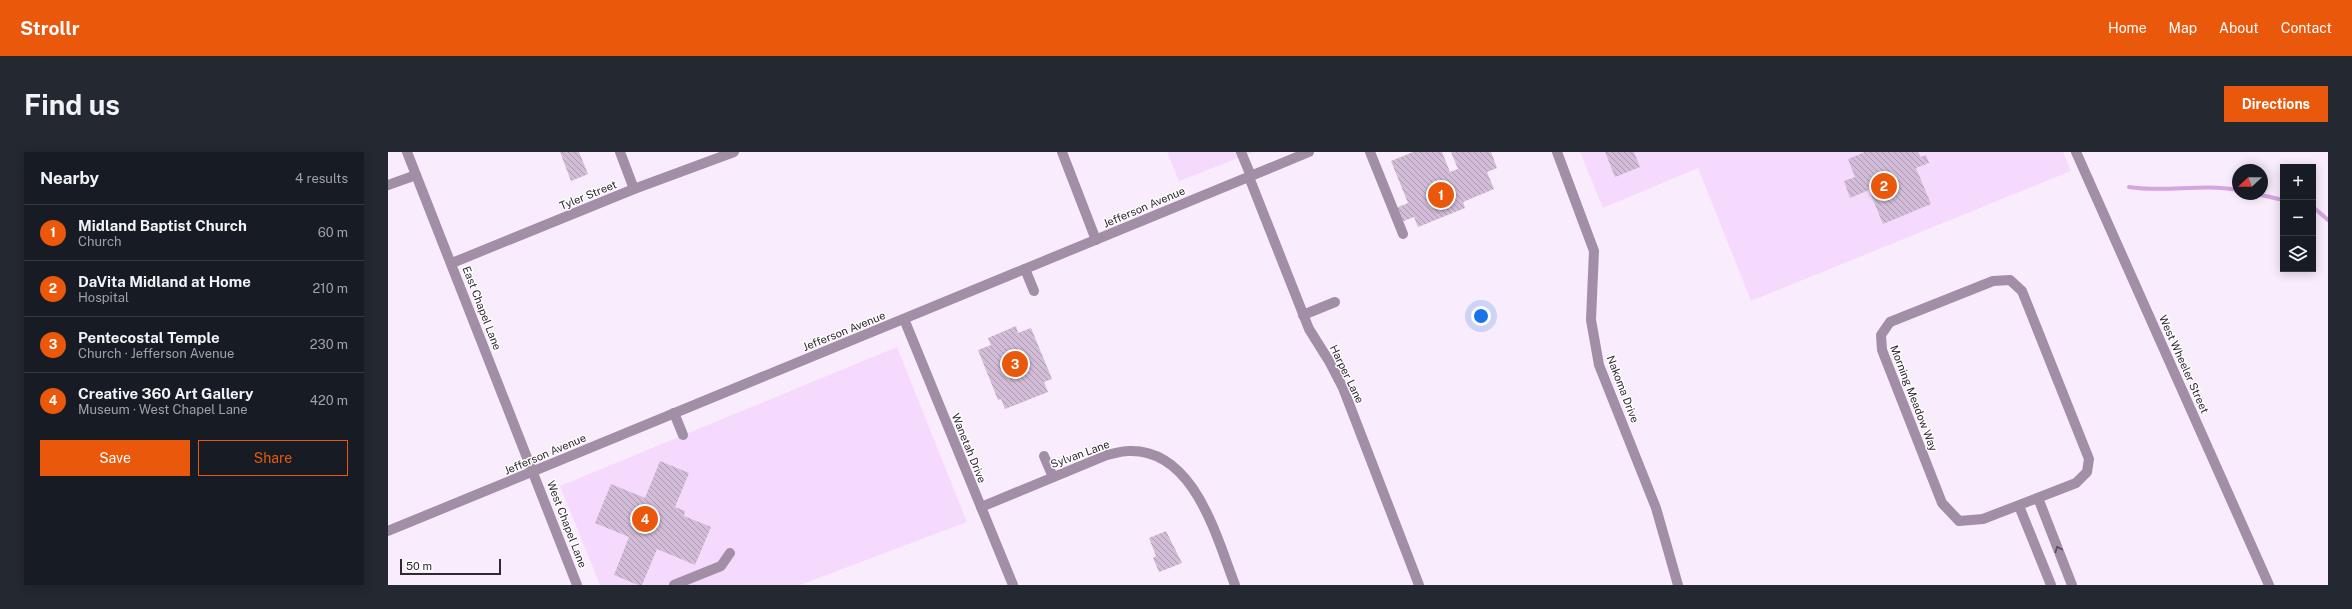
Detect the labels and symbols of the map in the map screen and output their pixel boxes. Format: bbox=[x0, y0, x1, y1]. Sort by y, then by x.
north arrow bbox=[2232, 164, 2268, 200]
pin: 2 bbox=[1871, 171, 1897, 201]
street label: Tyler Street bbox=[558, 178, 618, 212]
pin: 1 bbox=[1428, 180, 1454, 210]
street label: Jefferson Avenue bbox=[1101, 184, 1187, 230]
street label: East Chapel Lane bbox=[460, 264, 504, 352]
your location bbox=[1471, 306, 1491, 326]
street label: Jefferson Avenue bbox=[801, 309, 887, 353]
street label: West Wheeler Street bbox=[2157, 313, 2211, 415]
street label: Harper Lane bbox=[1328, 343, 1366, 405]
street label: Morning Meadow Way bbox=[1888, 343, 1940, 453]
pin: 3 bbox=[1002, 349, 1028, 379]
street label: Nakoma Drive bbox=[1605, 354, 1641, 424]
street label: Wanetah Drive bbox=[950, 411, 988, 485]
street label: Jefferson Avenue bbox=[502, 431, 588, 477]
street label: Sylvan Lane bbox=[1049, 438, 1111, 470]
street label: West Chapel Lane bbox=[545, 479, 589, 569]
pin: 4 bbox=[632, 504, 658, 534]
one-way arrow bbox=[2055, 545, 2063, 553]
scale bar bbox=[400, 557, 501, 576]

